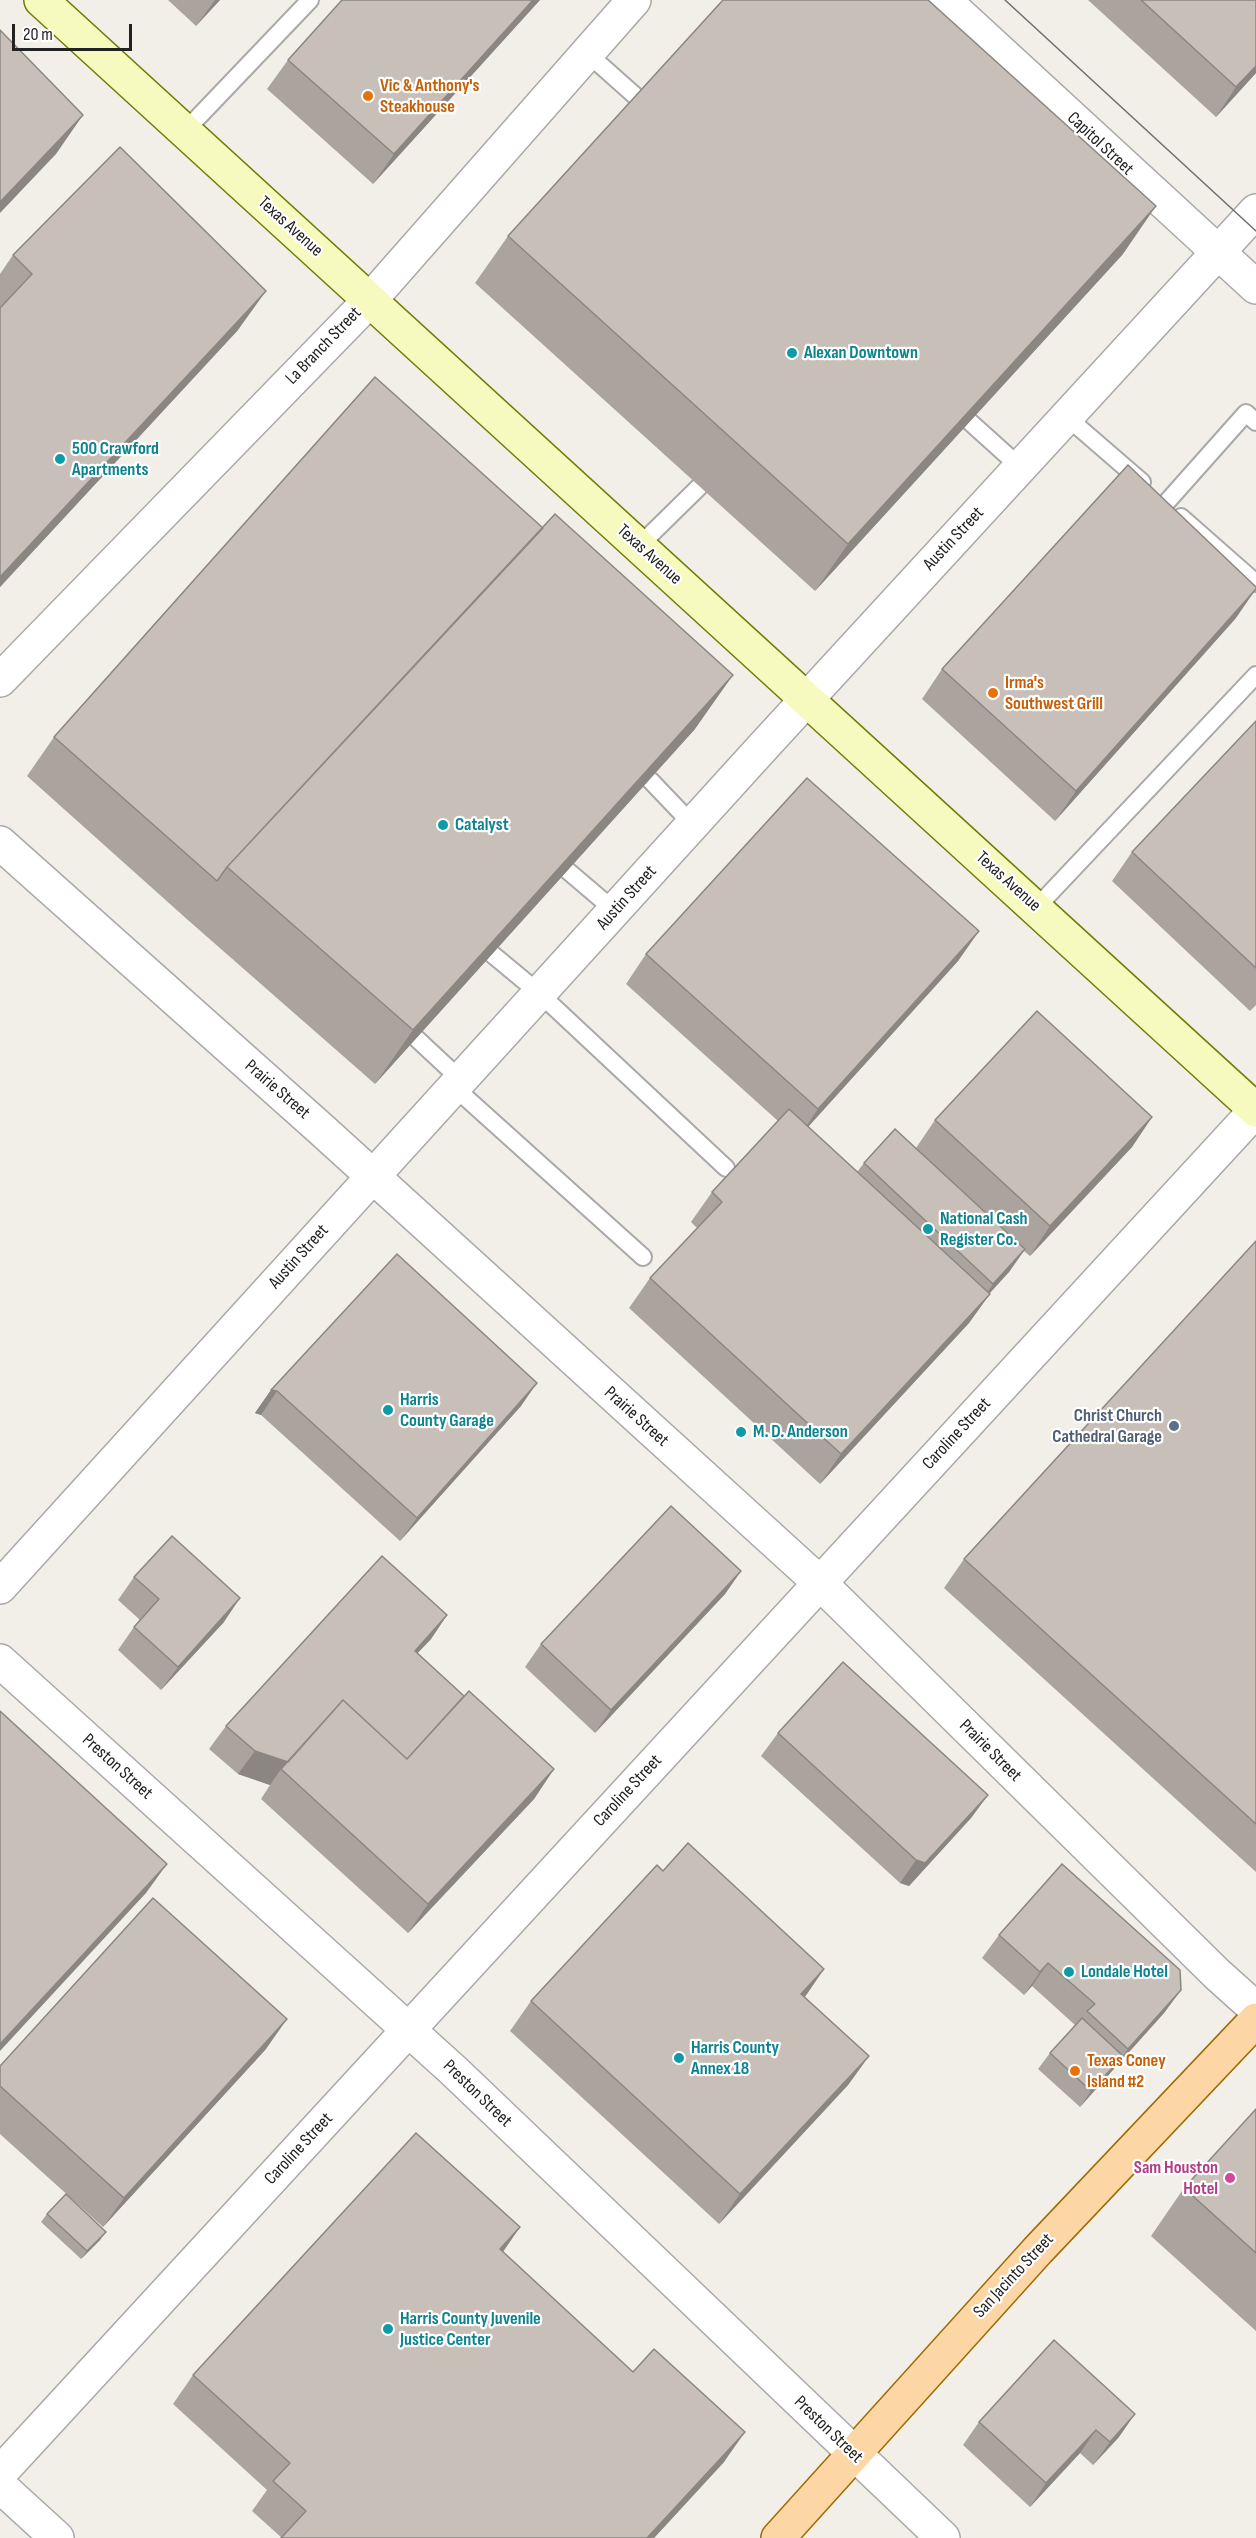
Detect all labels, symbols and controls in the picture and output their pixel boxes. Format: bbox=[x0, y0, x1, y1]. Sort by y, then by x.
scale bar bbox=[15, 12, 135, 50]
text: 20 m bbox=[23, 24, 53, 45]
place label: Vic & Anthony's Steakhouse bbox=[380, 75, 480, 118]
marker: Vic & Anthony's Steakhouse bbox=[361, 89, 375, 103]
street label: Capitol Street bbox=[1062, 108, 1138, 180]
street label: Texas Avenue bbox=[253, 192, 327, 262]
street label: La Branch Street bbox=[282, 303, 366, 389]
place label: Alexan Downtown bbox=[804, 342, 918, 364]
marker: Alexan Downtown bbox=[785, 346, 799, 360]
place label: 500 Crawford Apartments bbox=[72, 438, 159, 480]
marker: 500 Crawford Apartments bbox=[53, 452, 67, 466]
street label: Austin Street bbox=[919, 503, 989, 575]
street label: Texas Avenue bbox=[612, 520, 686, 590]
place label: Irma's Southwest Grill bbox=[1005, 672, 1103, 714]
marker: Irma's Southwest Grill bbox=[986, 686, 1000, 700]
place label: Catalyst bbox=[455, 814, 509, 836]
marker: Catalyst bbox=[436, 818, 450, 832]
street label: Texas Avenue bbox=[971, 847, 1045, 917]
street label: Austin Street bbox=[593, 861, 661, 935]
street label: Prairie Street bbox=[240, 1056, 314, 1124]
place label: National Cash Register Co. bbox=[940, 1208, 1028, 1250]
street label: Austin Street bbox=[265, 1220, 333, 1294]
marker: National Cash Register Co. bbox=[921, 1222, 935, 1236]
street label: Prairie Street bbox=[599, 1382, 673, 1452]
place label: Harris County Garage bbox=[400, 1389, 494, 1432]
street label: Caroline Street bbox=[918, 1394, 996, 1474]
marker: Harris County Garage bbox=[381, 1403, 395, 1417]
place label: Christ Church Cathedral Garage bbox=[1052, 1405, 1162, 1448]
marker: Christ Church Cathedral Garage bbox=[1167, 1419, 1181, 1433]
place label: M. D. Anderson bbox=[753, 1421, 848, 1443]
marker: M. D. Anderson bbox=[734, 1425, 748, 1439]
street label: Prairie Street bbox=[954, 1715, 1026, 1787]
street label: Preston Street bbox=[77, 1730, 157, 1804]
street label: Caroline Street bbox=[589, 1751, 667, 1831]
place label: Londale Hotel bbox=[1081, 1961, 1168, 1983]
marker: Londale Hotel bbox=[1062, 1965, 1076, 1979]
place label: Harris County Annex 18 bbox=[691, 2037, 779, 2080]
place label: Texas Coney Island #2 bbox=[1087, 2050, 1166, 2092]
marker: Harris County Annex 18 bbox=[672, 2051, 686, 2065]
street label: Preston Street bbox=[438, 2056, 516, 2132]
marker: Texas Coney Island #2 bbox=[1068, 2064, 1082, 2078]
street label: Caroline Street bbox=[260, 2109, 338, 2189]
place label: Sam Houston Hotel bbox=[1134, 2157, 1218, 2200]
marker: Sam Houston Hotel bbox=[1223, 2171, 1237, 2185]
street label: San Jacinto Street bbox=[969, 2229, 1059, 2323]
place label: Harris County Juvenile Justice Center bbox=[400, 2308, 541, 2350]
marker: Harris County Juvenile Justice Center bbox=[381, 2322, 395, 2336]
street label: Preston Street bbox=[789, 2392, 867, 2468]

